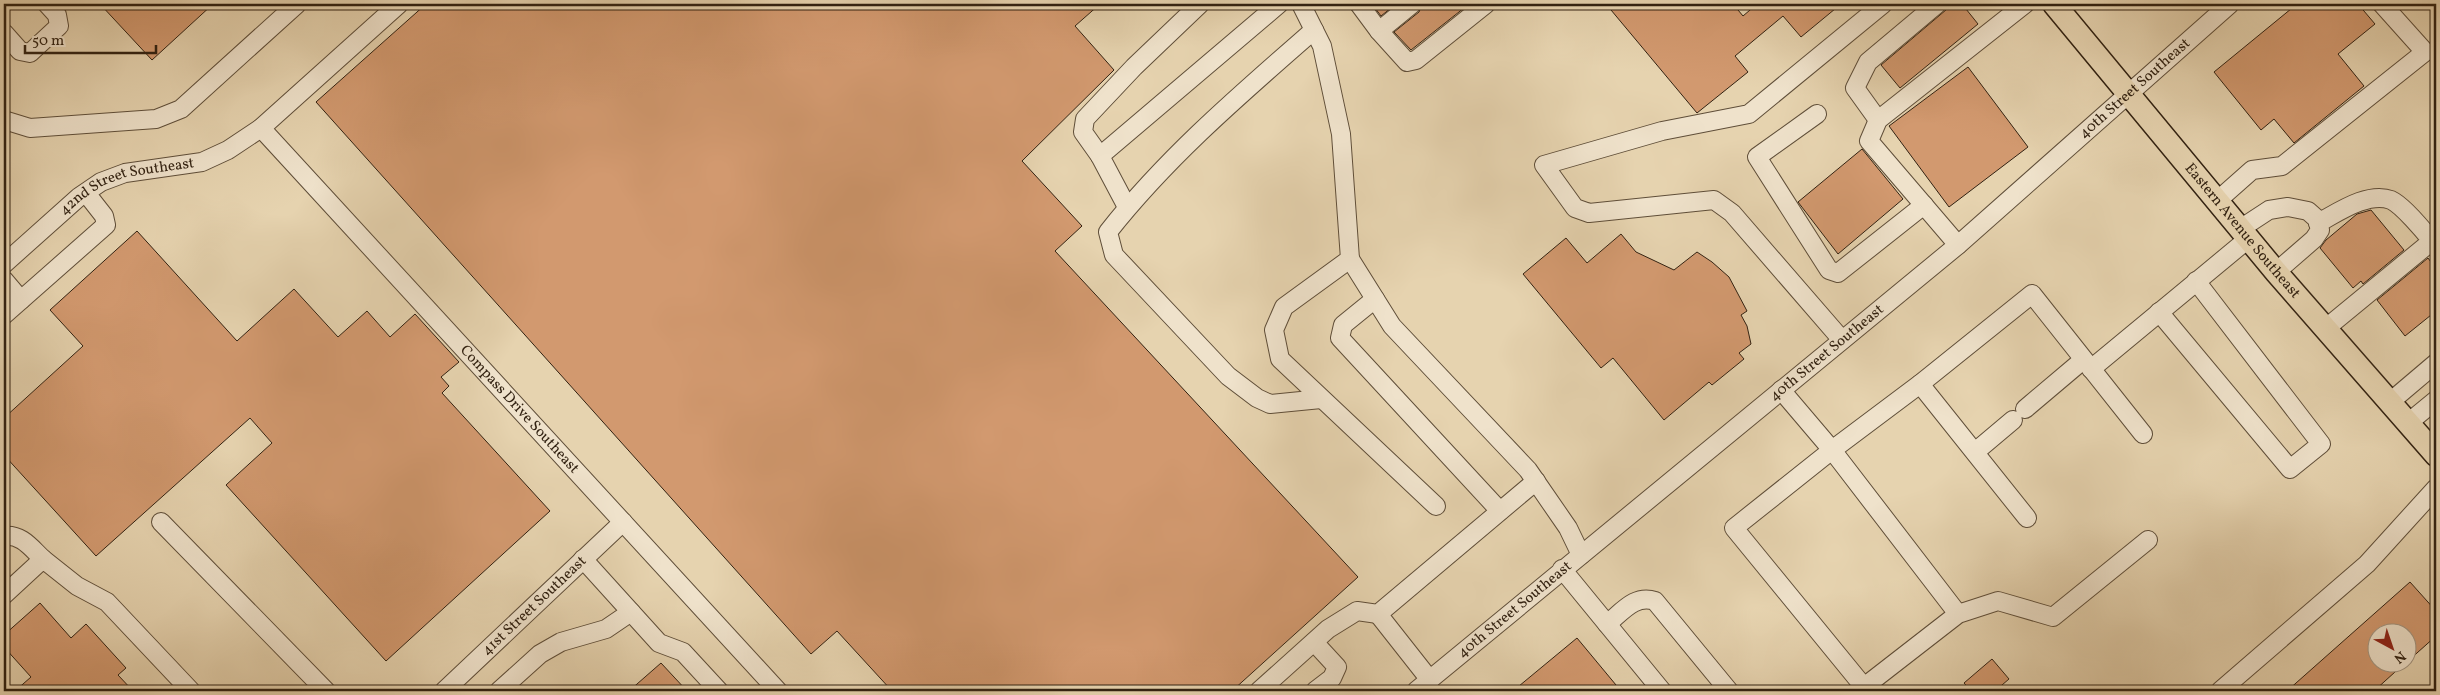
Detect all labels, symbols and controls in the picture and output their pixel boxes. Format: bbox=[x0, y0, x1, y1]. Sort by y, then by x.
scale bar bbox=[25, 22, 156, 54]
text: 50 m bbox=[32, 31, 64, 52]
street label: 40th Street Southeast bbox=[2074, 33, 2195, 144]
street label: 42nd Street Southeast bbox=[55, 153, 196, 220]
street label: Eastern Avenue Southeast bbox=[2180, 159, 2305, 303]
street label: 40th Street Southeast bbox=[1765, 300, 1888, 406]
street label: Compass Drive Southeast bbox=[455, 340, 584, 478]
street label: 41st Street Southeast bbox=[477, 551, 591, 661]
street label: 40th Street Southeast bbox=[1453, 556, 1577, 663]
north arrow bbox=[2368, 622, 2418, 672]
text: N bbox=[2389, 646, 2409, 667]

